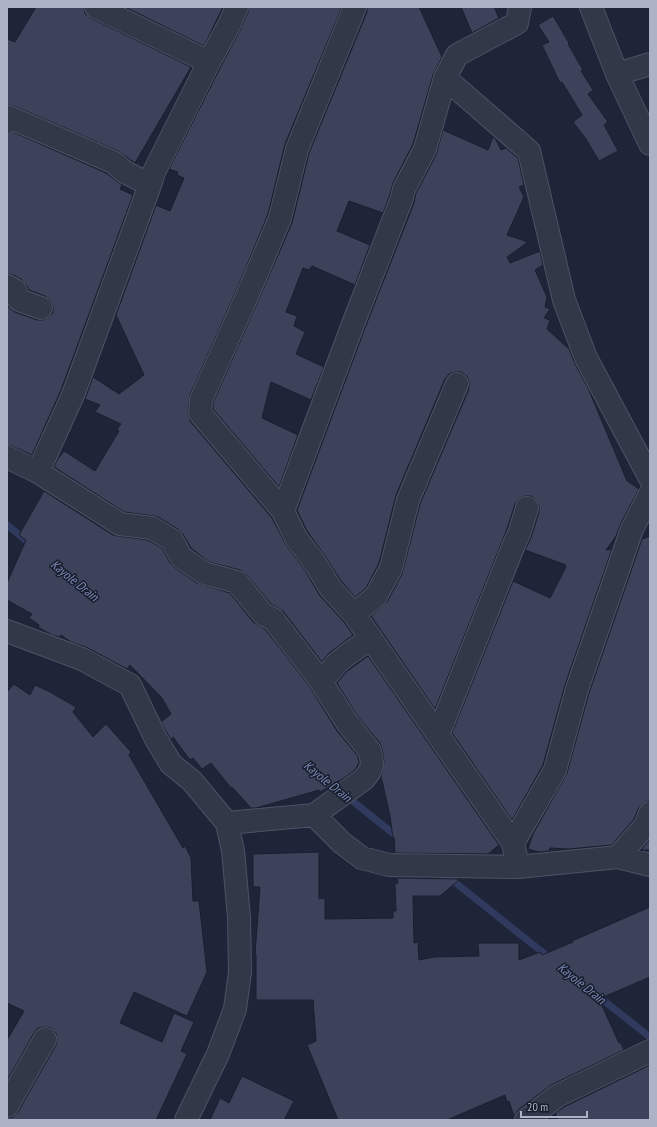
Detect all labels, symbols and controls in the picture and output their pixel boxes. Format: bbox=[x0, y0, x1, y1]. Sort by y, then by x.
water label: Kayole Drain bbox=[47, 556, 103, 606]
water label: Kayole Drain bbox=[300, 757, 356, 807]
water label: Kayole Drain bbox=[554, 959, 610, 1009]
scale bar bbox=[521, 1093, 587, 1119]
text: 20 m bbox=[527, 1099, 548, 1114]

